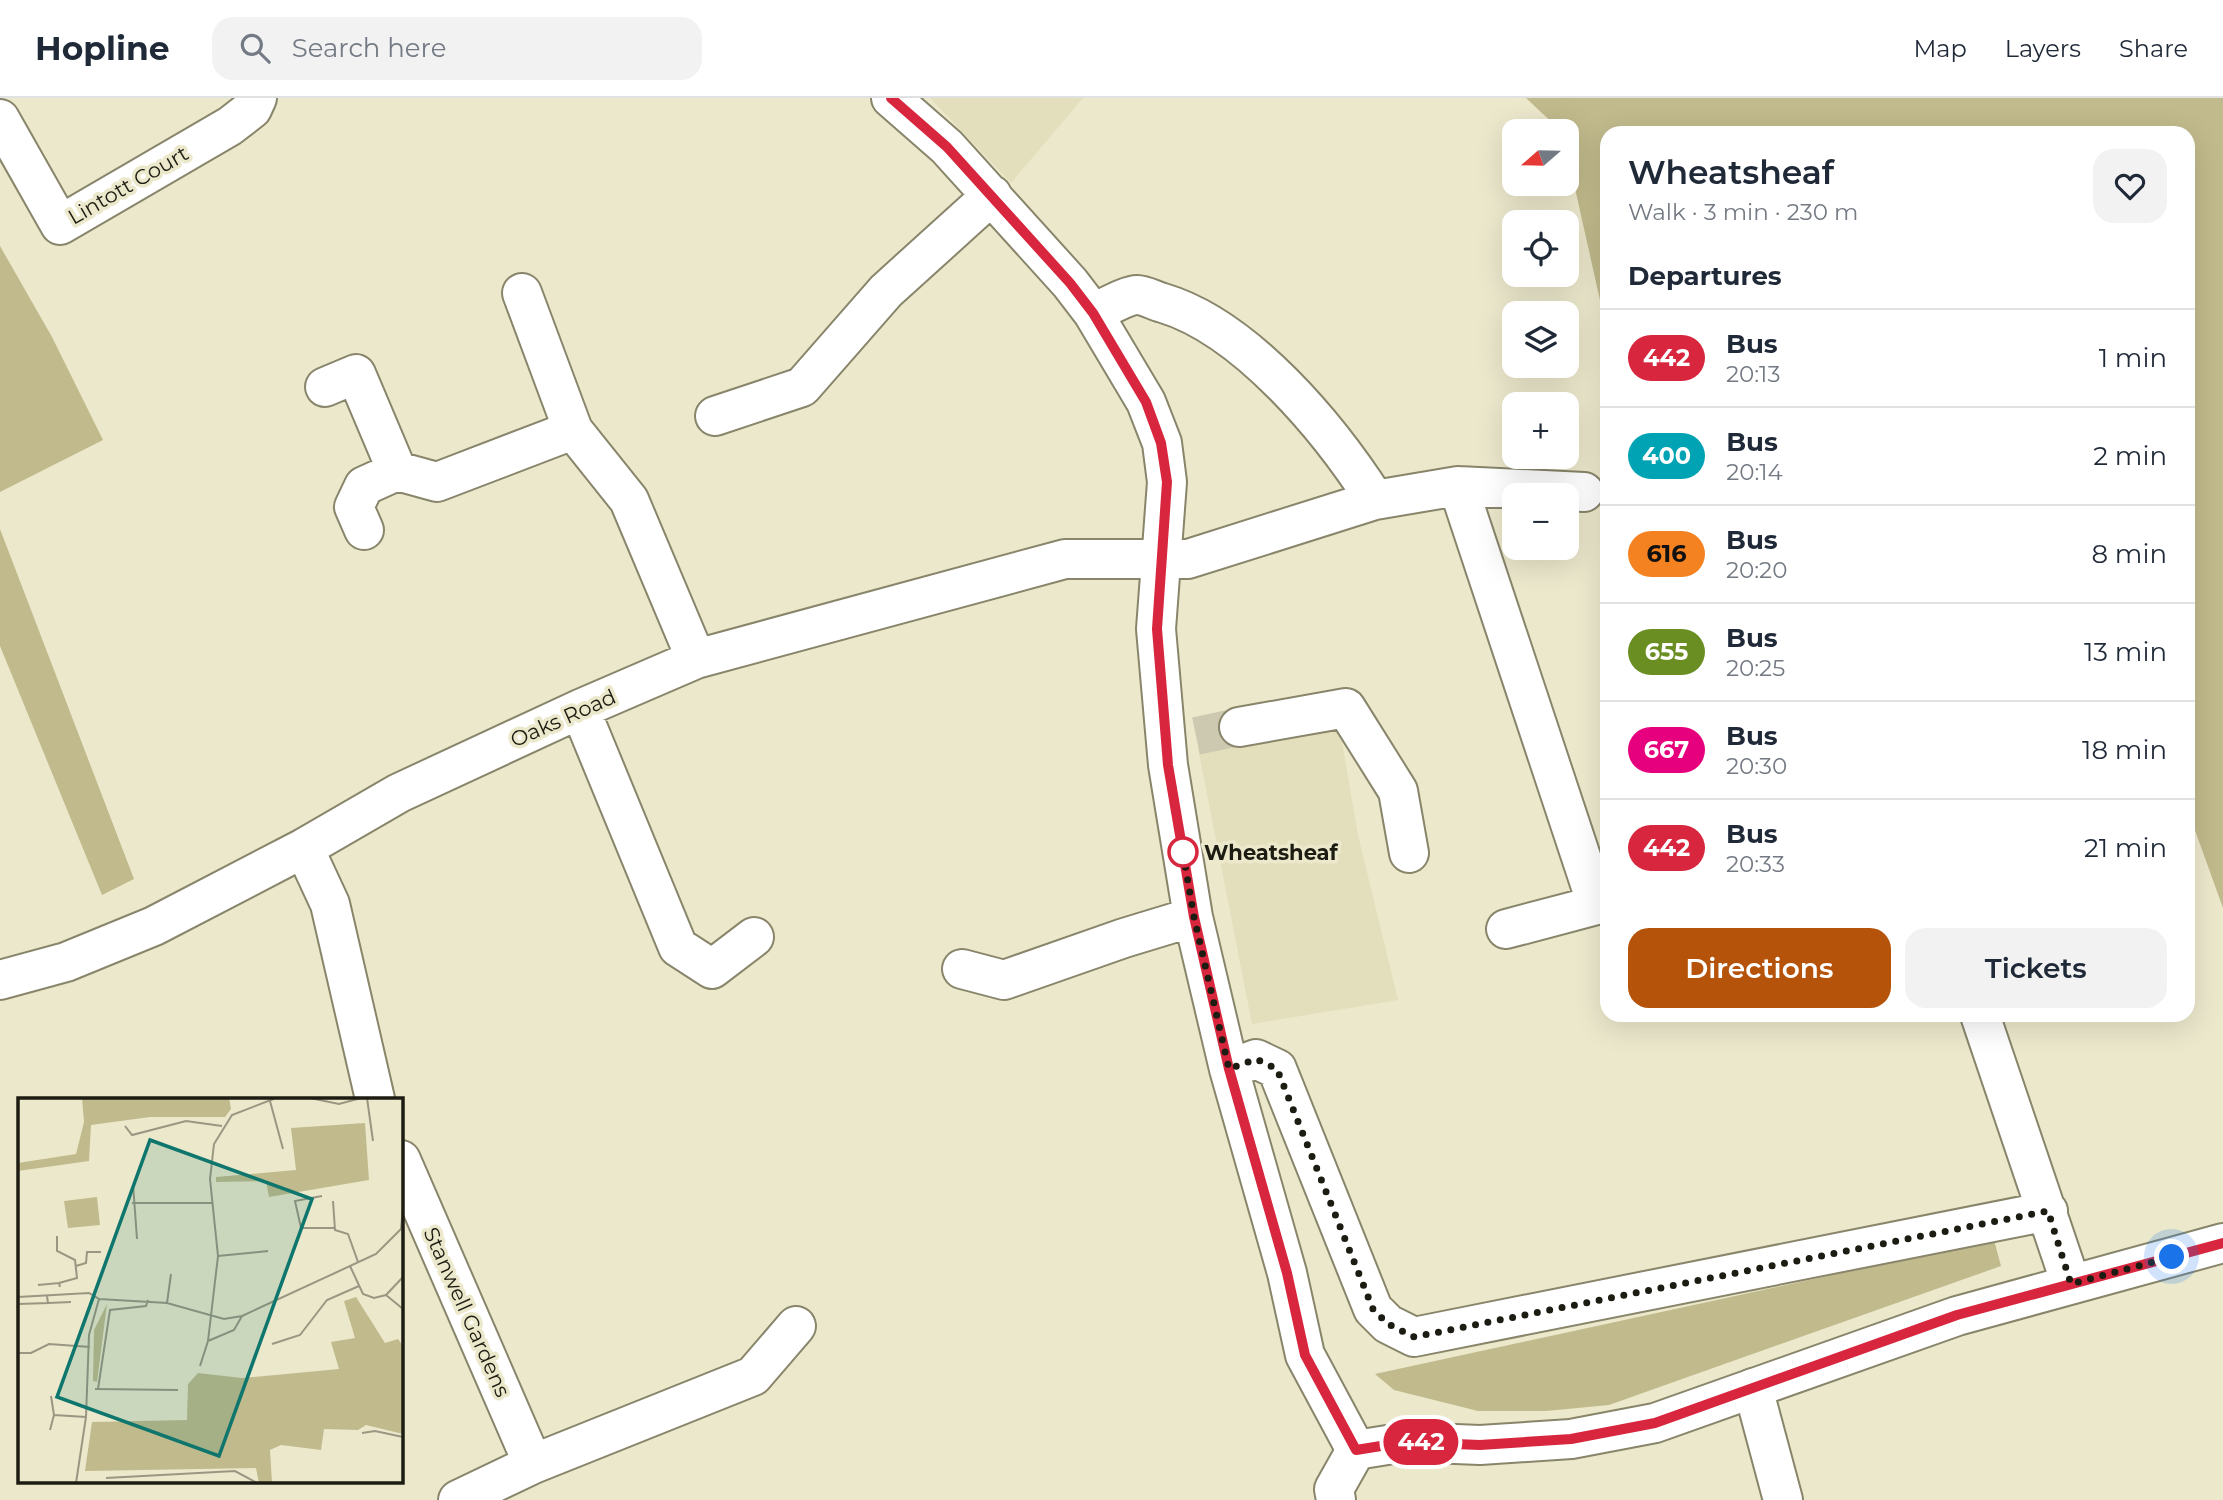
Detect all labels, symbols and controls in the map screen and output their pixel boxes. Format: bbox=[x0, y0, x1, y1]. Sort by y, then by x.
search box bbox=[212, 17, 702, 80]
text: Hopline bbox=[35, 28, 170, 68]
icon: search bbox=[236, 29, 274, 67]
text: Search here bbox=[292, 32, 446, 64]
text: Map bbox=[1913, 34, 1967, 63]
text: Layers bbox=[2005, 34, 2081, 63]
text: Share bbox=[2119, 34, 2188, 63]
north arrow bbox=[1502, 119, 1578, 196]
map controls bbox=[1502, 119, 1579, 560]
street label: Lintott Court bbox=[63, 140, 193, 230]
button: heart bbox=[2093, 149, 2167, 223]
text: Wheatsheaf bbox=[1628, 152, 1834, 192]
text: Walk · 3 min · 230 m bbox=[1628, 198, 1858, 226]
button: locate bbox=[1502, 210, 1579, 287]
text: Departures bbox=[1628, 260, 1782, 292]
button: layers bbox=[1502, 301, 1579, 378]
text: Bus bbox=[1726, 328, 1778, 360]
text: 1 min bbox=[2099, 342, 2167, 374]
text: 442 bbox=[1643, 343, 1690, 372]
text: 20:13 bbox=[1726, 360, 1780, 388]
button: + bbox=[1502, 392, 1579, 469]
text: Bus bbox=[1726, 426, 1778, 458]
text: 2 min bbox=[2093, 440, 2167, 472]
text: 400 bbox=[1642, 441, 1691, 470]
text: 20:14 bbox=[1726, 458, 1783, 486]
button: − bbox=[1502, 483, 1579, 560]
text: Bus bbox=[1726, 524, 1778, 556]
text: 8 min bbox=[2091, 538, 2167, 570]
text: 616 bbox=[1647, 539, 1686, 568]
text: 20:20 bbox=[1726, 556, 1787, 584]
text: Bus bbox=[1726, 622, 1778, 654]
text: 13 min bbox=[2084, 636, 2167, 668]
text: 655 bbox=[1645, 637, 1688, 666]
text: 20:25 bbox=[1726, 654, 1785, 682]
street label: Oaks Road bbox=[506, 684, 620, 752]
text: Bus bbox=[1726, 720, 1778, 752]
text: 18 min bbox=[2082, 734, 2167, 766]
text: 667 bbox=[1644, 735, 1689, 764]
text: 20:30 bbox=[1726, 752, 1787, 780]
text: Bus bbox=[1726, 818, 1778, 850]
text: 21 min bbox=[2084, 832, 2167, 864]
text: 442 bbox=[1643, 833, 1690, 862]
marker: Wheatsheaf bbox=[1168, 837, 1198, 867]
place label: Wheatsheaf bbox=[1204, 840, 1339, 865]
text: 20:33 bbox=[1726, 850, 1785, 878]
button: Directions bbox=[1628, 928, 1891, 1008]
button: Tickets bbox=[1905, 928, 2167, 1008]
inset map bbox=[18, 1098, 402, 1482]
street label: Stanwell Gardens bbox=[418, 1223, 516, 1401]
your location bbox=[2154, 1239, 2189, 1274]
line badge: 442 bbox=[1381, 1419, 1461, 1465]
text: 442 bbox=[1397, 1427, 1445, 1456]

